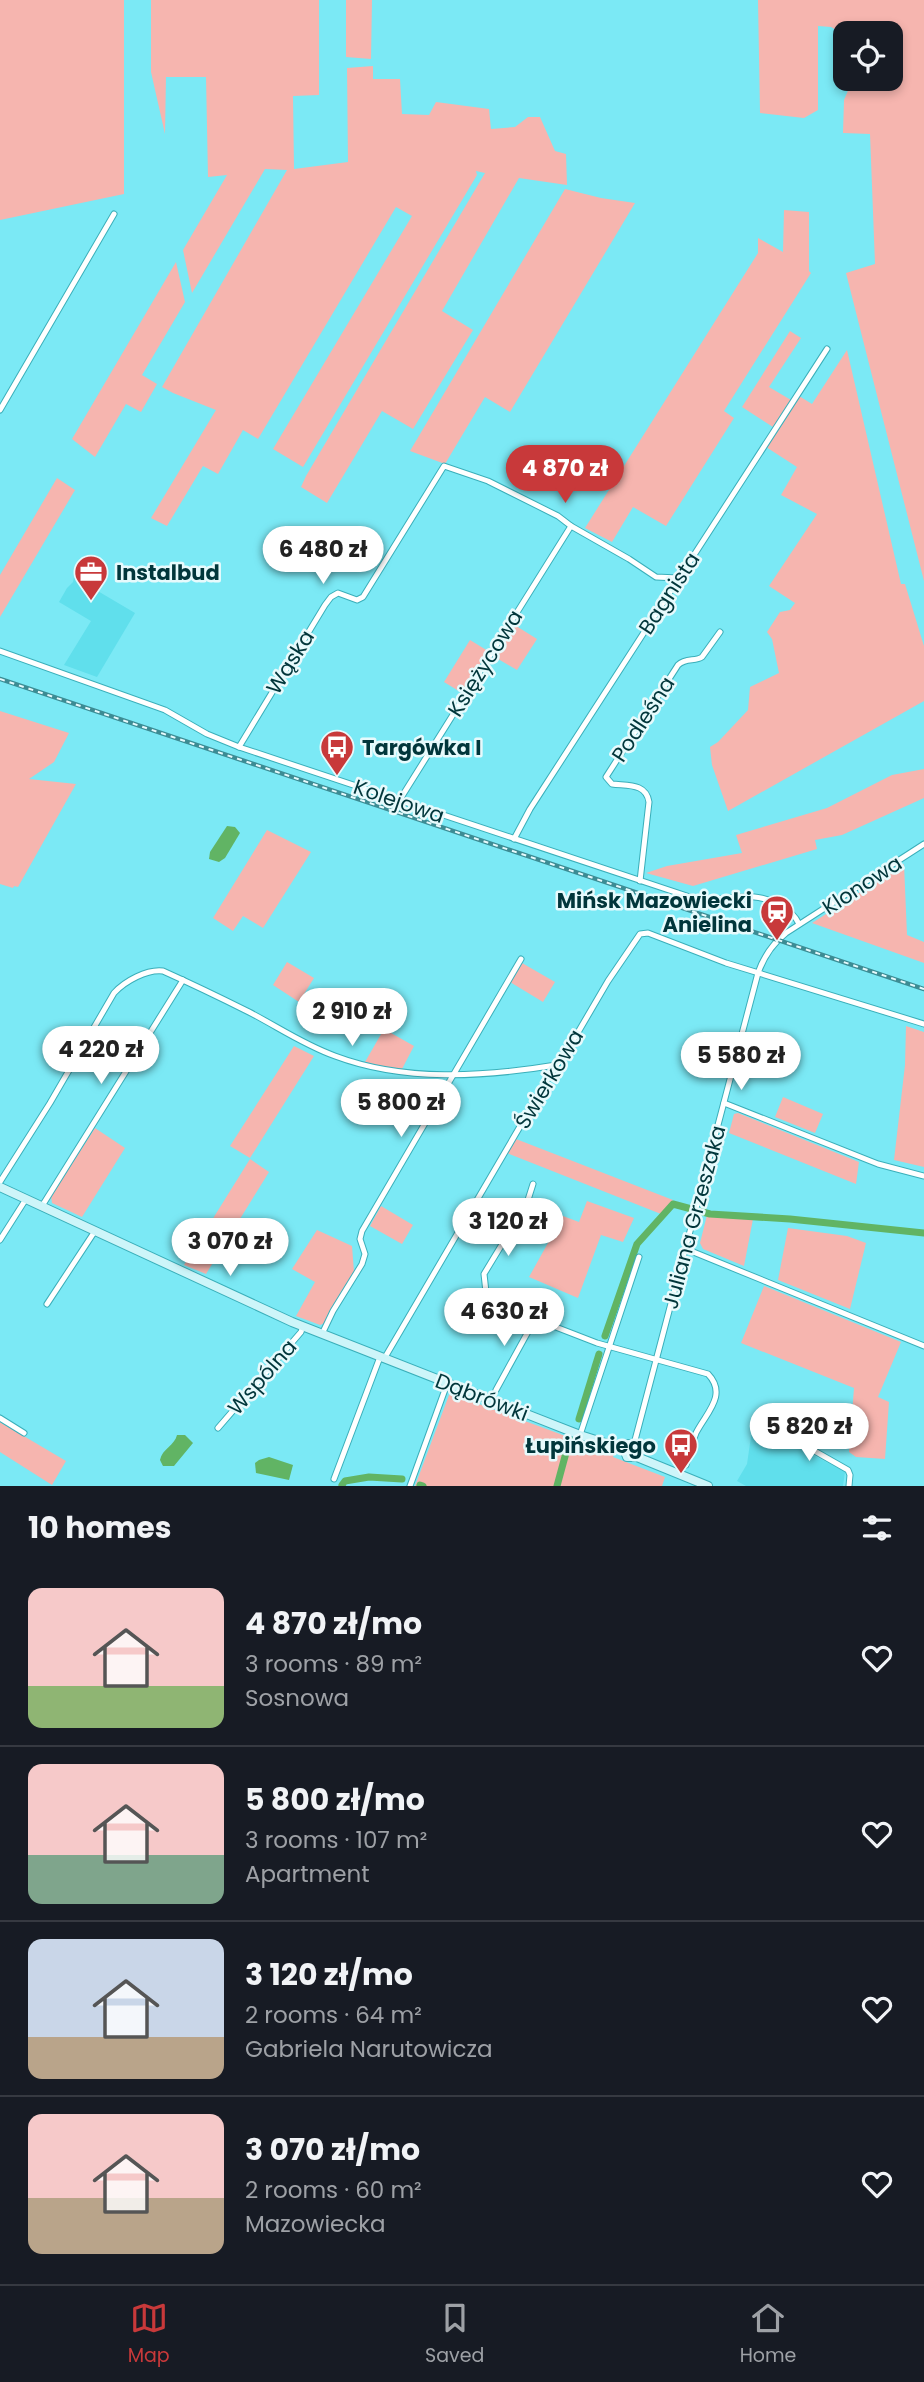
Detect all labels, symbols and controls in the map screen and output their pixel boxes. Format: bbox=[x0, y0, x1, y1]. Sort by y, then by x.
map controls bbox=[833, 21, 903, 91]
button: locate bbox=[833, 21, 903, 91]
pin: 4 870 zł bbox=[493, 446, 637, 505]
text: 4 870 zł bbox=[522, 452, 608, 484]
pin: 6 480 zł bbox=[251, 526, 395, 586]
text: 6 480 zł bbox=[279, 533, 367, 565]
street label: Bagnista bbox=[632, 546, 706, 640]
office icon: Instalbud bbox=[72, 553, 110, 602]
place label: Instalbud bbox=[116, 558, 220, 587]
street label: Księżycowa bbox=[441, 604, 529, 722]
street label: Wąska bbox=[259, 624, 321, 700]
street label: Podleśna bbox=[605, 671, 681, 767]
bus stop icon: Targówka I bbox=[318, 728, 356, 777]
place label: Targówka I bbox=[362, 733, 481, 762]
street label: Kolejowa bbox=[350, 772, 448, 830]
street label: Klonowa bbox=[817, 848, 907, 922]
place label: Mińsk Mazowiecki Anielina bbox=[557, 886, 752, 939]
station icon: Mińsk Mazowiecki Anielina bbox=[758, 893, 796, 942]
pin: 2 910 zł bbox=[280, 988, 424, 1048]
text: 2 910 zł bbox=[312, 995, 392, 1027]
street label: Świerkowa bbox=[508, 1024, 590, 1134]
pin: 4 220 zł bbox=[29, 1026, 173, 1086]
pin: 5 580 zł bbox=[669, 1032, 813, 1092]
text: 4 220 zł bbox=[58, 1033, 144, 1065]
text: 5 580 zł bbox=[697, 1039, 785, 1071]
pin: 5 800 zł bbox=[329, 1080, 473, 1139]
text: 5 800 zł bbox=[357, 1086, 445, 1118]
street label: Juliana Grzeszaka bbox=[656, 1122, 732, 1312]
pin: 3 120 zł bbox=[436, 1198, 580, 1258]
text: 3 120 zł bbox=[468, 1205, 548, 1237]
pin: 3 070 zł bbox=[158, 1218, 302, 1278]
text: 3 070 zł bbox=[188, 1225, 272, 1257]
pin: 4 630 zł bbox=[432, 1288, 576, 1348]
text: 4 630 zł bbox=[460, 1295, 548, 1327]
street label: Wspólna bbox=[221, 1333, 303, 1421]
street label: Dąbrówki bbox=[431, 1366, 533, 1428]
pin: 5 820 zł bbox=[737, 1404, 881, 1463]
text: 5 820 zł bbox=[766, 1410, 852, 1442]
bus stop icon: Łupińskiego bbox=[662, 1426, 700, 1475]
place label: Łupińskiego bbox=[526, 1431, 656, 1460]
text: 10 homes bbox=[28, 1506, 172, 1549]
icon: filters bbox=[858, 1509, 896, 1547]
text: 4 870 zł/mo bbox=[245, 1602, 422, 1645]
icon: home bbox=[84, 1616, 168, 1700]
icon: heart bbox=[858, 1639, 896, 1677]
text: 3 rooms · 89 m² bbox=[245, 1648, 422, 1680]
text: Sosnowa bbox=[245, 1682, 349, 1714]
text: 5 800 zł/mo bbox=[245, 1778, 425, 1821]
icon: home bbox=[84, 1792, 168, 1876]
icon: heart bbox=[858, 1815, 896, 1853]
text: 3 rooms · 107 m² bbox=[245, 1824, 427, 1856]
text: Apartment bbox=[245, 1858, 370, 1890]
text: 3 120 zł/mo bbox=[245, 1953, 413, 1996]
icon: home bbox=[84, 1967, 168, 2051]
icon: heart bbox=[858, 1990, 896, 2028]
text: 2 rooms · 64 m² bbox=[245, 1999, 422, 2031]
text: Gabriela Narutowicza bbox=[245, 2033, 492, 2065]
text: 3 070 zł/mo bbox=[245, 2128, 420, 2171]
icon: home bbox=[84, 2142, 168, 2226]
icon: heart bbox=[858, 2165, 896, 2203]
text: 2 rooms · 60 m² bbox=[245, 2174, 422, 2206]
text: Mazowiecka bbox=[245, 2208, 386, 2240]
tab: Map bbox=[128, 2299, 170, 2370]
tab: Saved bbox=[425, 2299, 484, 2370]
tab: Home bbox=[740, 2299, 796, 2370]

